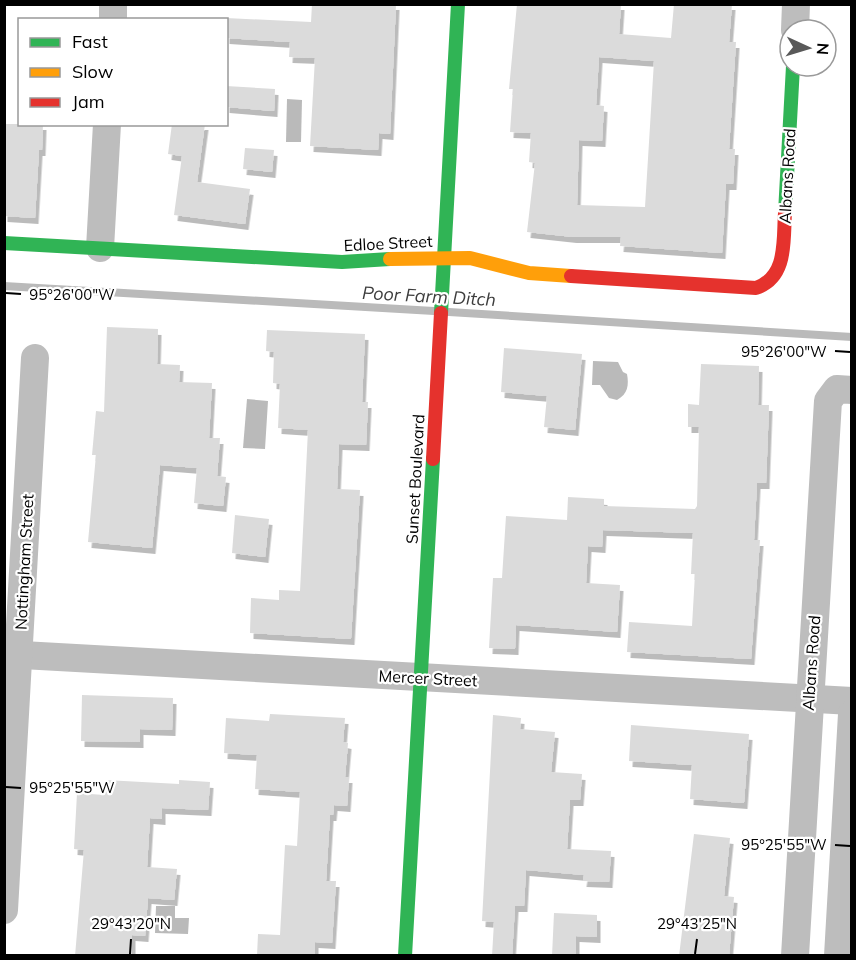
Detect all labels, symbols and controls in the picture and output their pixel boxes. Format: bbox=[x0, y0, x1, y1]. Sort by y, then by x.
legend bbox=[18, 18, 228, 126]
north arrow bbox=[778, 18, 838, 78]
text: Fast bbox=[72, 30, 108, 53]
text: N bbox=[813, 42, 833, 56]
text: Slow bbox=[72, 60, 114, 83]
text: Jam bbox=[72, 90, 105, 113]
street label: Albans Road bbox=[775, 128, 799, 224]
street label: Edloe Street bbox=[343, 231, 433, 255]
water label: Poor Farm Ditch bbox=[361, 281, 497, 311]
text: 95°26'00"W bbox=[29, 285, 115, 304]
text: 95°26'00"W bbox=[741, 342, 827, 361]
street label: Sunset Boulevard bbox=[402, 414, 428, 544]
street label: Nottingham Street bbox=[10, 493, 38, 631]
street label: Albans Road bbox=[798, 615, 824, 711]
street label: Mercer Street bbox=[378, 665, 478, 691]
text: 95°25'55"W bbox=[29, 778, 115, 797]
text: 95°25'55"W bbox=[741, 835, 827, 854]
text: 29°43'20"N bbox=[91, 914, 171, 933]
text: 29°43'25"N bbox=[657, 914, 737, 933]

